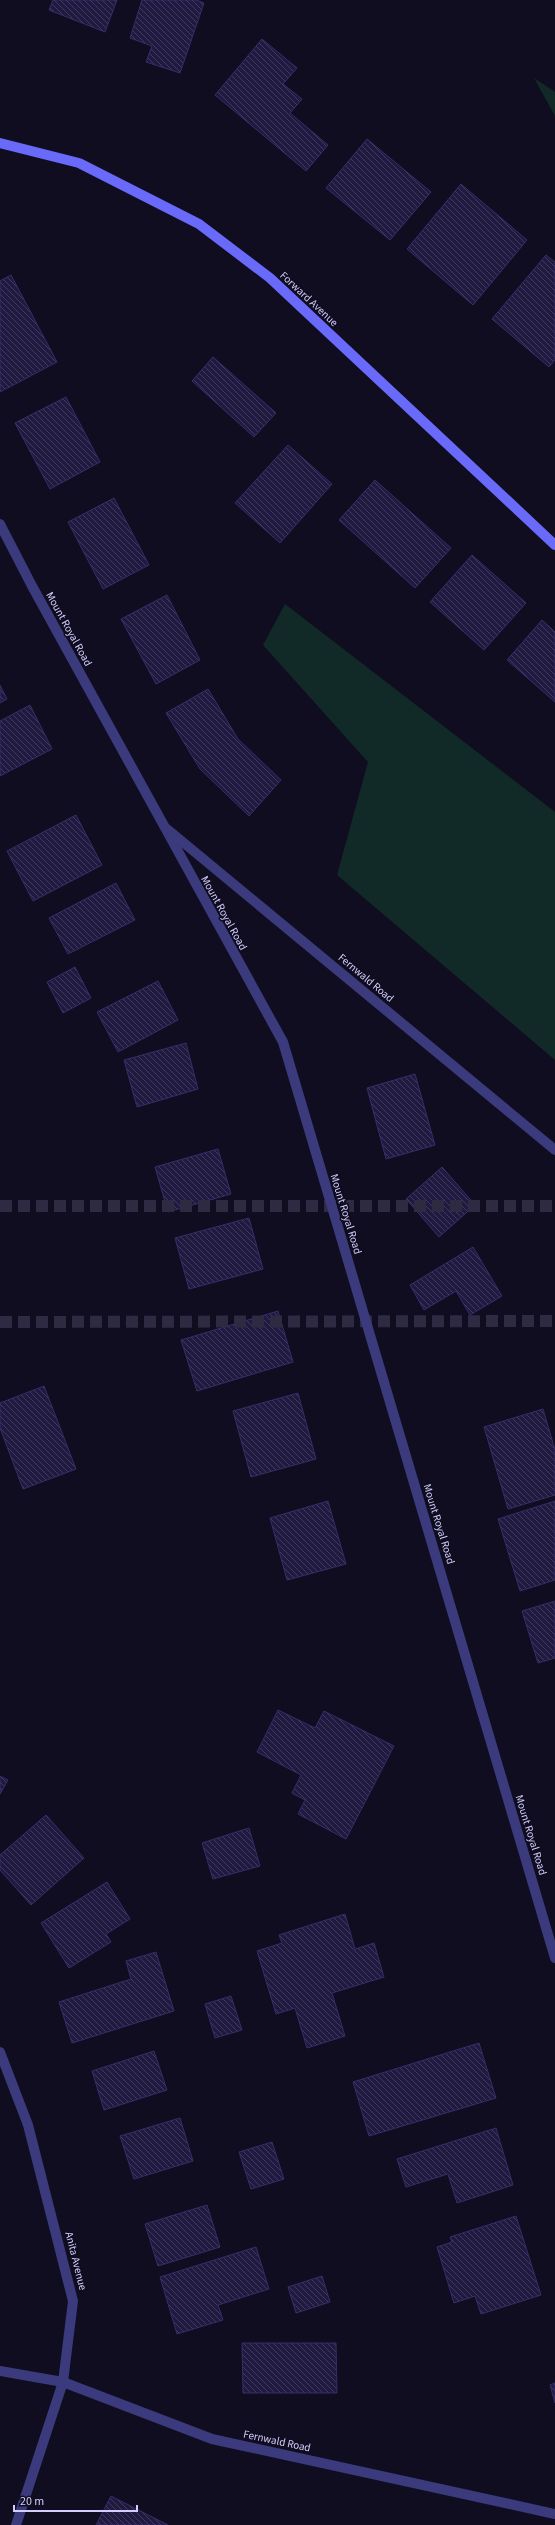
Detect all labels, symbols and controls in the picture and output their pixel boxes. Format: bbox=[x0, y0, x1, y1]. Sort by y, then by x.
street label: Forward Avenue bbox=[277, 268, 342, 330]
street label: Mount Royal Road bbox=[42, 589, 96, 669]
street label: Mount Royal Road bbox=[197, 873, 251, 953]
street label: Fernwald Road bbox=[335, 950, 397, 1006]
street label: Mount Royal Road bbox=[327, 1172, 365, 1256]
street label: Mount Royal Road bbox=[420, 1482, 458, 1566]
street label: Mount Royal Road bbox=[512, 1793, 550, 1877]
street label: Anita Avenue bbox=[61, 2230, 91, 2292]
street label: Fernwald Road bbox=[242, 2427, 312, 2455]
scale bar bbox=[14, 2487, 137, 2513]
text: 20 m bbox=[20, 2493, 44, 2510]

